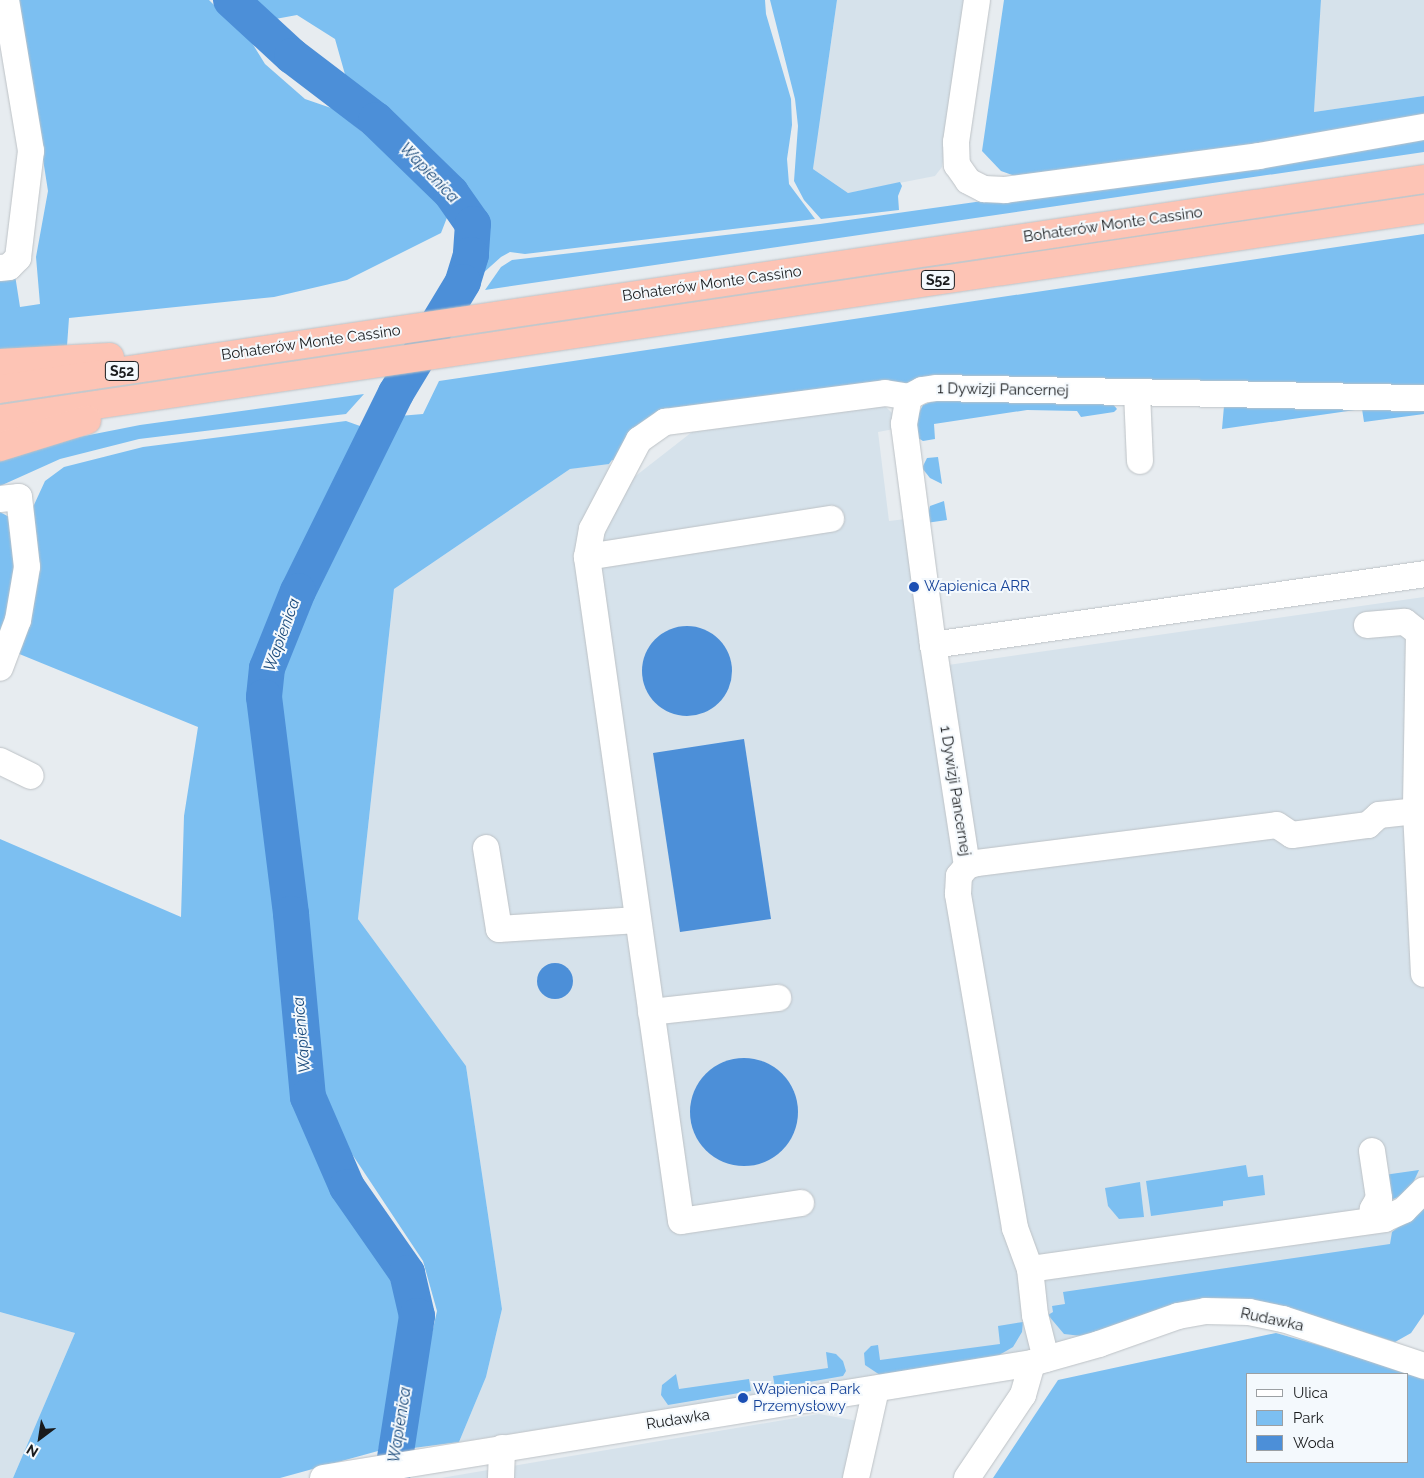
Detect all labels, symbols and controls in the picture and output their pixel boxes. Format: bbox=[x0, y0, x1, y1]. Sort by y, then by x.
water label: Wapienica bbox=[396, 139, 462, 207]
street label: Bohaterów Monte Cassino bbox=[1022, 203, 1204, 247]
street label: Bohaterów Monte Cassino bbox=[621, 262, 803, 306]
road number: S52 bbox=[920, 268, 956, 292]
street label: Bohaterów Monte Cassino bbox=[220, 321, 402, 365]
road number: S52 bbox=[104, 360, 140, 382]
street label: 1 Dywizji Pancernej bbox=[937, 380, 1069, 400]
place label: Wapienica ARR bbox=[924, 578, 1030, 596]
marker: Wapienica ARR bbox=[908, 581, 920, 593]
water label: Wapienica bbox=[260, 596, 304, 674]
street label: 1 Dywizji Pancernej bbox=[936, 725, 974, 857]
water label: Wapienica bbox=[289, 996, 315, 1074]
street label: Rudawka bbox=[1239, 1305, 1305, 1335]
legend bbox=[1246, 1373, 1409, 1463]
place label: Wapienica Park Przemysłowy bbox=[753, 1380, 860, 1415]
text: Ulica bbox=[1293, 1384, 1328, 1402]
water label: Wapienica bbox=[385, 1386, 415, 1464]
marker: Wapienica Park Przemysłowy bbox=[737, 1392, 749, 1404]
street label: Rudawka bbox=[645, 1406, 711, 1434]
text: Park bbox=[1293, 1409, 1324, 1427]
north arrow bbox=[15, 1413, 65, 1463]
text: Woda bbox=[1293, 1434, 1334, 1452]
text: N bbox=[24, 1441, 41, 1460]

